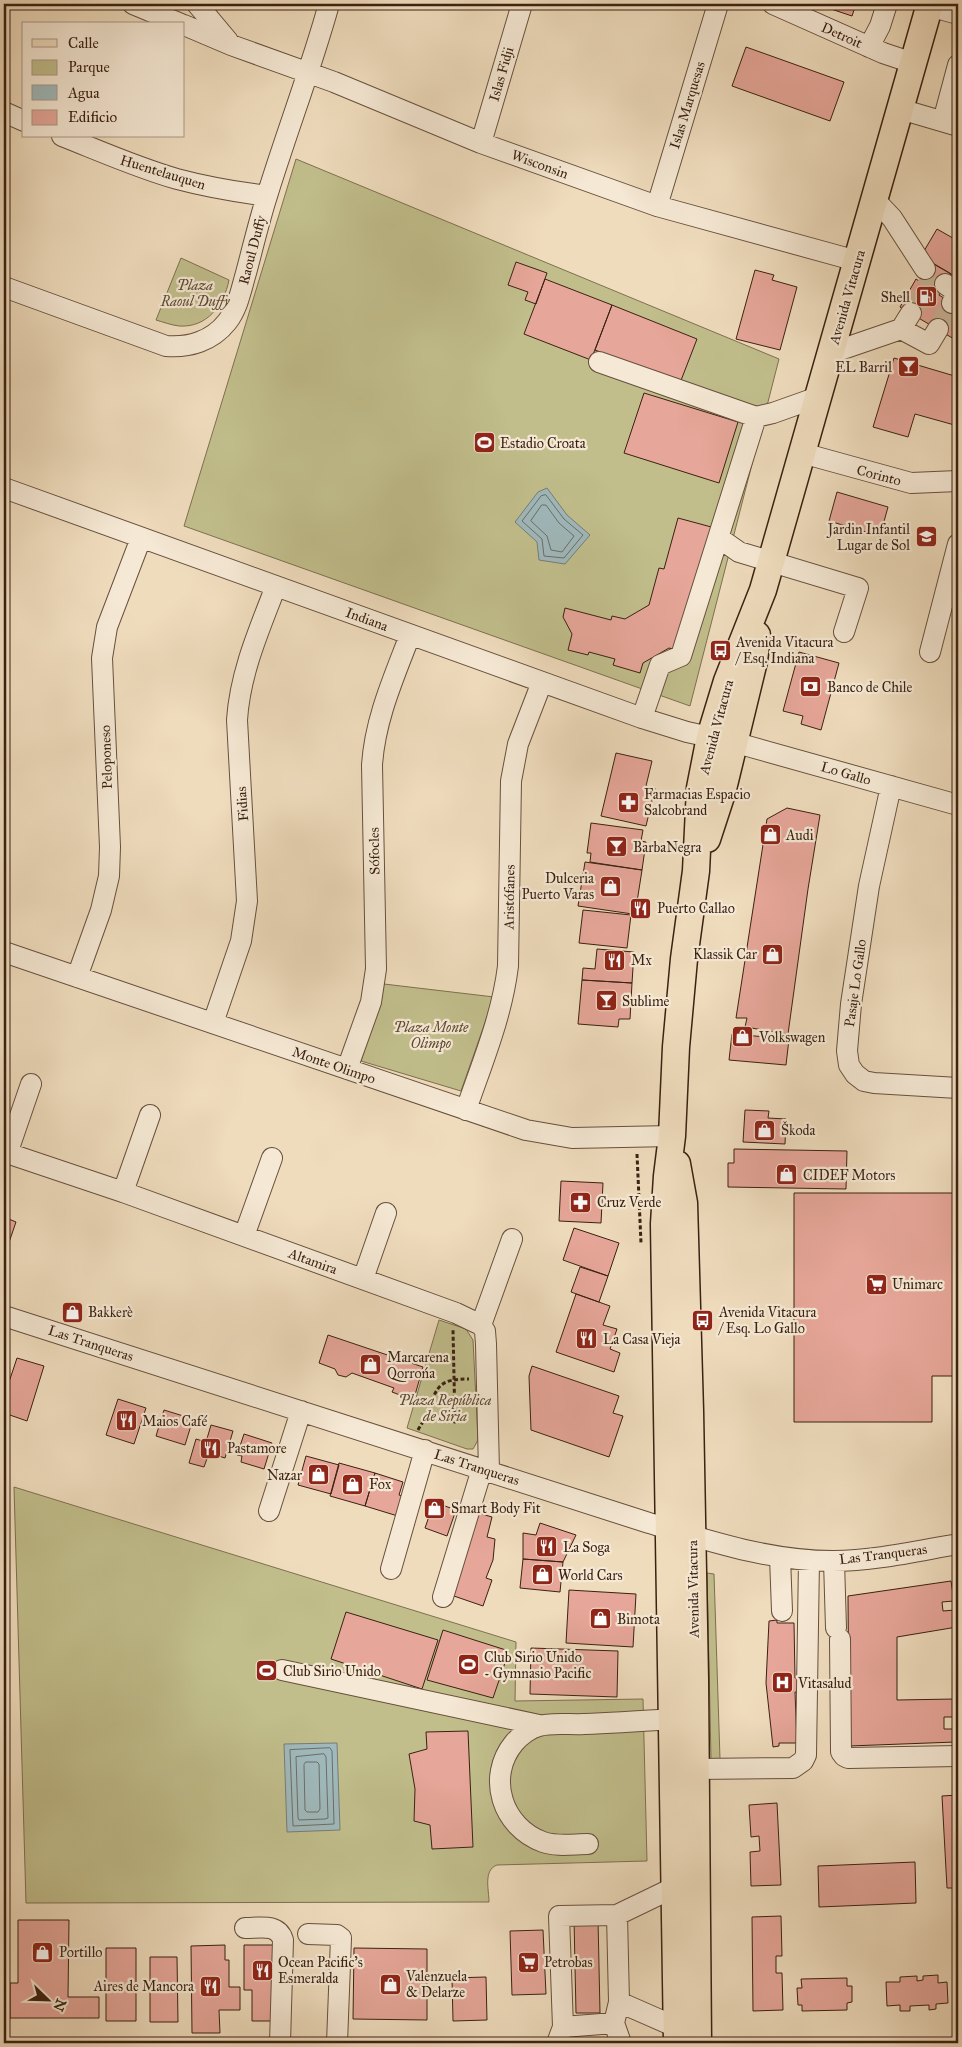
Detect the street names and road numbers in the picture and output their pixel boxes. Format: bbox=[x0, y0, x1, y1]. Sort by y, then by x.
street label: Detroit bbox=[819, 19, 865, 52]
street label: Islas Fidji bbox=[486, 45, 517, 103]
street label: Islas Marquesas bbox=[666, 59, 710, 151]
street label: Wisconsin bbox=[509, 146, 571, 183]
street label: Huentelauquen bbox=[118, 151, 208, 195]
street label: Raoul Duffy bbox=[235, 213, 270, 286]
street label: Avenida Vitacura bbox=[826, 248, 869, 347]
street label: Corinto bbox=[855, 461, 903, 490]
street label: Indiana bbox=[343, 604, 390, 635]
street label: Avenida Vitacura bbox=[695, 678, 737, 777]
street label: Peloponeso bbox=[97, 725, 116, 789]
street label: Lo Gallo bbox=[819, 758, 873, 789]
street label: Fidias bbox=[233, 786, 252, 822]
street label: Sófocles bbox=[366, 827, 383, 875]
street label: Aristófanes bbox=[500, 864, 519, 931]
street label: Pasaje Lo Gallo bbox=[841, 938, 870, 1028]
street label: Monte Olimpo bbox=[290, 1043, 378, 1088]
street label: Altamira bbox=[285, 1244, 340, 1278]
street label: Las Tranqueras bbox=[46, 1322, 136, 1366]
street label: Las Tranqueras bbox=[432, 1446, 522, 1490]
street label: Avenida Vitacura bbox=[684, 1540, 703, 1639]
street label: Las Tranqueras bbox=[838, 1541, 928, 1569]

